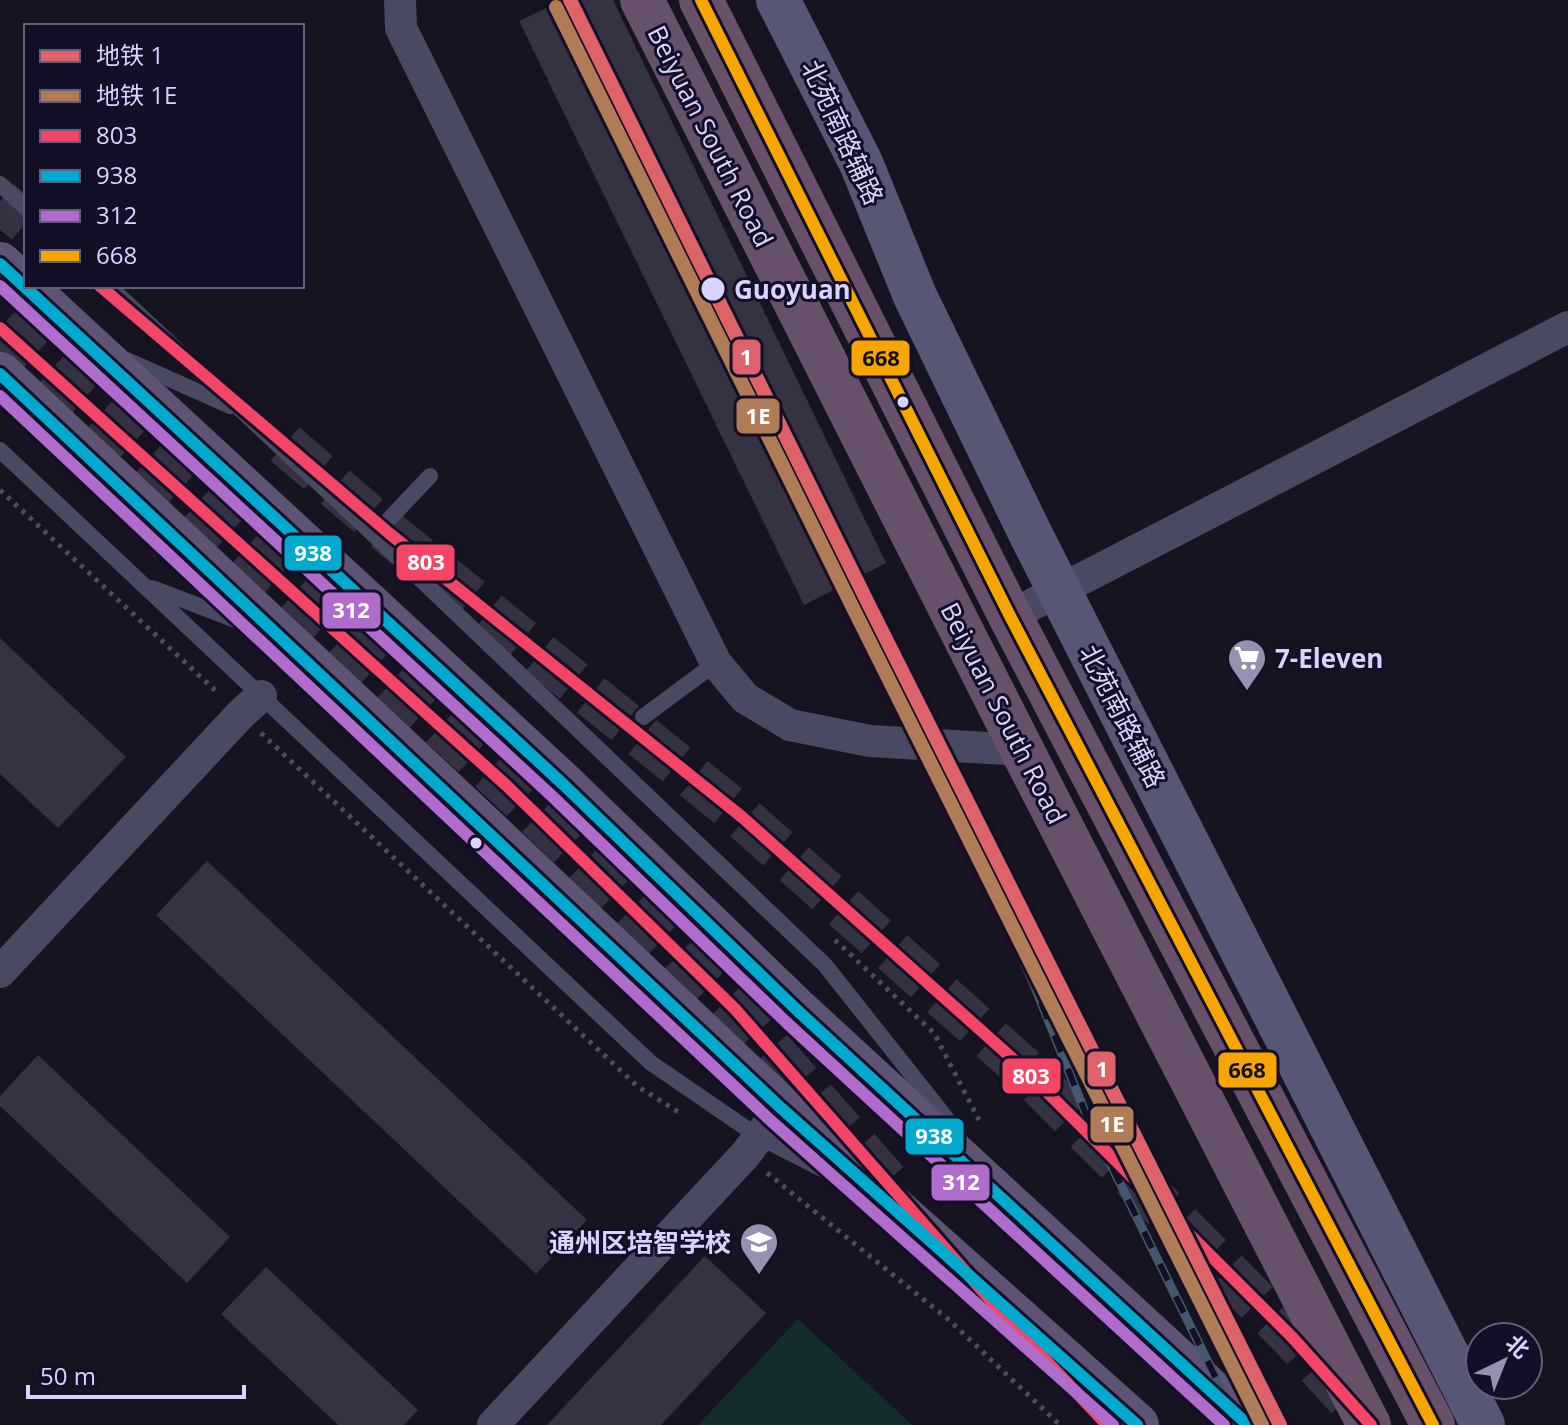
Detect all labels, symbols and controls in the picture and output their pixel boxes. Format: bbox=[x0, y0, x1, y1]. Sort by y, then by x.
street label: Beiyuan South Road bbox=[640, 19, 782, 253]
legend bbox=[24, 24, 304, 288]
text: 地铁 1 bbox=[96, 38, 164, 71]
street label: 北苑南路辅路 bbox=[794, 54, 892, 210]
text: 地铁 1E bbox=[96, 78, 177, 111]
text: 803 bbox=[96, 118, 137, 151]
text: 938 bbox=[96, 158, 137, 191]
text: 312 bbox=[96, 198, 137, 231]
text: 668 bbox=[96, 238, 137, 271]
place label: Guoyuan bbox=[734, 271, 851, 307]
marker: Guoyuan bbox=[699, 275, 727, 303]
line badge: 1 bbox=[731, 338, 762, 376]
line badge: 668 bbox=[850, 339, 911, 377]
text: 1 bbox=[740, 341, 752, 371]
text: 668 bbox=[862, 342, 900, 372]
unlabelled marker bbox=[895, 394, 911, 410]
line badge: 1E bbox=[735, 397, 781, 435]
text: 1E bbox=[746, 400, 770, 430]
line badge: 938 bbox=[283, 534, 343, 572]
text: 938 bbox=[294, 537, 332, 567]
line badge: 803 bbox=[395, 543, 456, 582]
text: 803 bbox=[407, 546, 445, 576]
line badge: 312 bbox=[321, 591, 382, 630]
text: 312 bbox=[332, 594, 370, 624]
street label: Beiyuan South Road bbox=[933, 596, 1075, 830]
supermarket icon: 7-Eleven bbox=[1226, 637, 1268, 692]
street label: 北苑南路辅路 bbox=[1072, 638, 1174, 794]
place label: 7-Eleven bbox=[1275, 640, 1383, 676]
unlabelled marker bbox=[468, 835, 484, 851]
line badge: 1 bbox=[1086, 1050, 1117, 1088]
line badge: 668 bbox=[1217, 1051, 1278, 1089]
text: 1 bbox=[1096, 1053, 1108, 1083]
text: 668 bbox=[1228, 1054, 1266, 1084]
line badge: 803 bbox=[1001, 1057, 1062, 1095]
text: 803 bbox=[1012, 1060, 1050, 1090]
line badge: 1E bbox=[1089, 1105, 1135, 1144]
text: 1E bbox=[1100, 1108, 1124, 1138]
line badge: 938 bbox=[904, 1117, 965, 1156]
text: 938 bbox=[915, 1120, 953, 1150]
line badge: 312 bbox=[930, 1163, 991, 1202]
text: 312 bbox=[942, 1166, 980, 1196]
school or university icon: 通州区培智学校 bbox=[738, 1221, 780, 1276]
place label: 通州区培智学校 bbox=[549, 1224, 731, 1260]
north arrow bbox=[1464, 1321, 1544, 1401]
text: 北 bbox=[1500, 1327, 1537, 1364]
scale bar bbox=[28, 1349, 244, 1399]
text: 50 m bbox=[40, 1359, 96, 1392]

